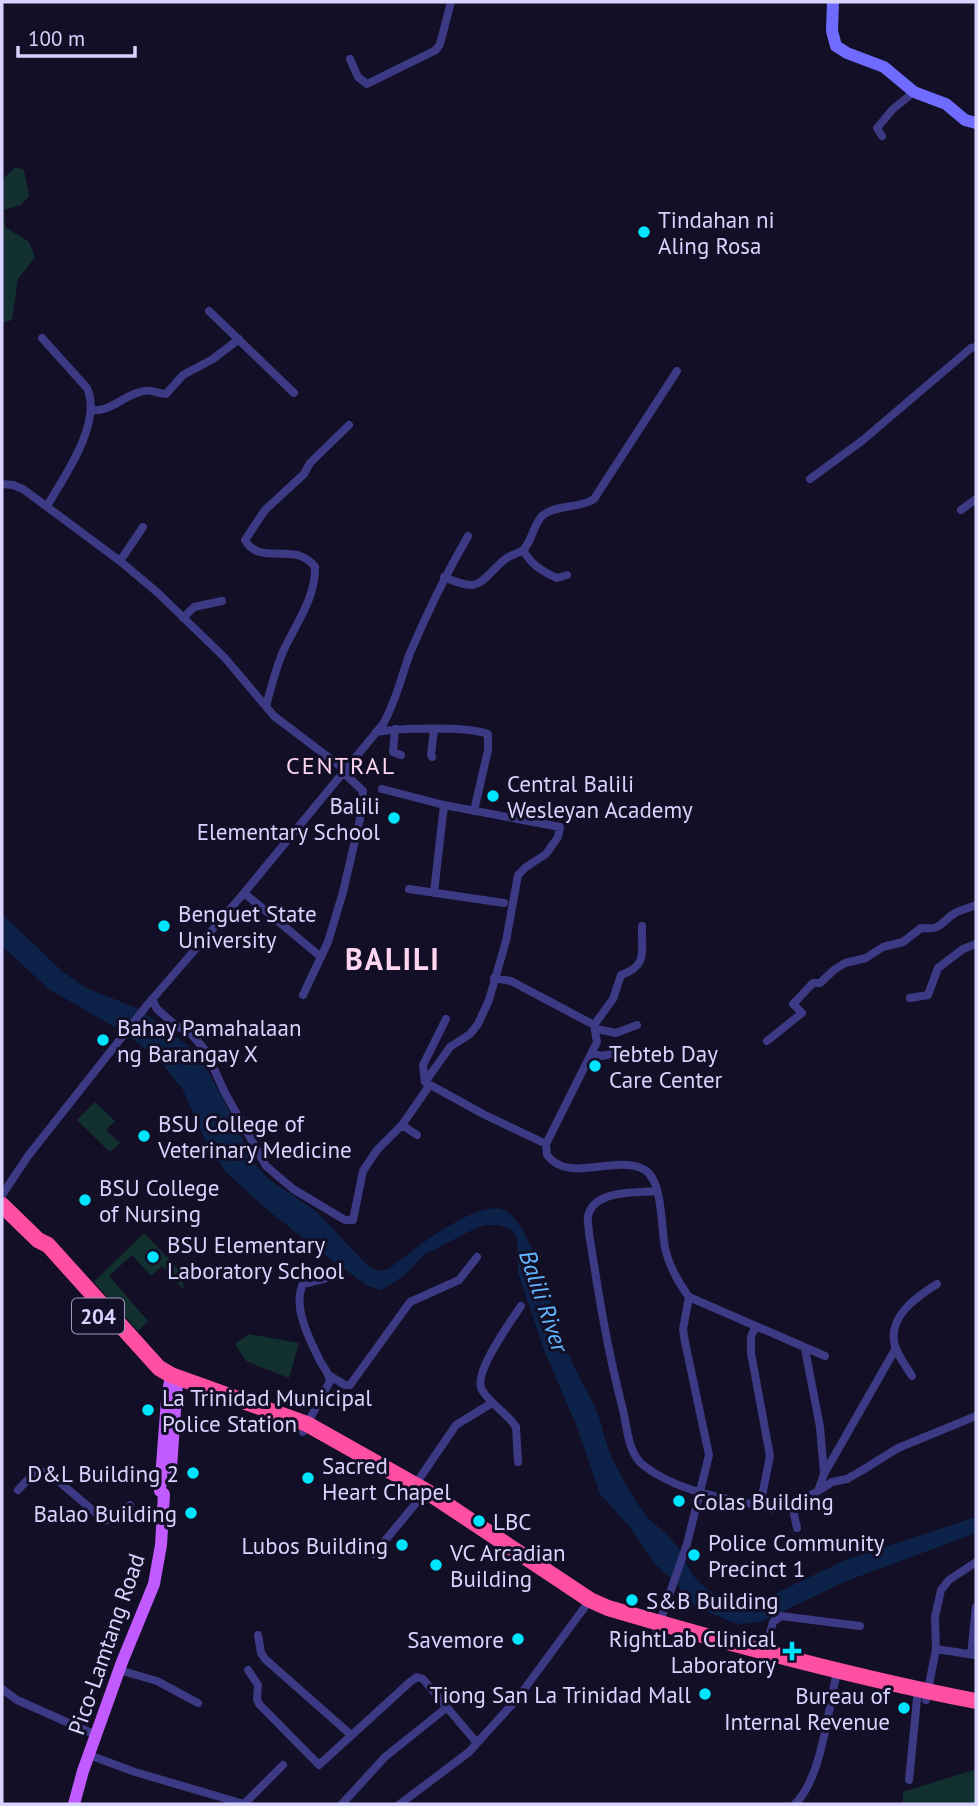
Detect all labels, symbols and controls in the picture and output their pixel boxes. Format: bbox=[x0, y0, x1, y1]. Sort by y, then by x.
scale bar bbox=[18, 14, 135, 58]
text: 100 m bbox=[28, 25, 85, 52]
place label: Tindahan ni Aling Rosa bbox=[658, 205, 775, 260]
marker: Tindahan ni Aling Rosa bbox=[636, 224, 652, 240]
district label: CENTRAL bbox=[286, 750, 396, 781]
place label: Central Balili Wesleyan Academy bbox=[507, 769, 693, 824]
marker: Central Balili Wesleyan Academy bbox=[485, 788, 501, 804]
place label: Balili Elementary School bbox=[197, 791, 380, 846]
marker: Balili Elementary School bbox=[386, 810, 402, 826]
place label: Benguet State University bbox=[178, 899, 317, 954]
marker: Benguet State University bbox=[156, 918, 172, 934]
district label: BALILI bbox=[345, 939, 441, 978]
place label: Bahay Pamahalaan ng Barangay X bbox=[117, 1013, 302, 1068]
marker: Bahay Pamahalaan ng Barangay X bbox=[95, 1032, 111, 1048]
place label: Tebteb Day Care Center bbox=[609, 1039, 723, 1094]
marker: Tebteb Day Care Center bbox=[587, 1058, 603, 1074]
place label: BSU College of Veterinary Medicine bbox=[157, 1109, 352, 1164]
marker: BSU College of Veterinary Medicine bbox=[136, 1128, 152, 1144]
place label: BSU College of Nursing bbox=[99, 1173, 219, 1228]
marker: BSU College of Nursing bbox=[77, 1192, 93, 1208]
place label: BSU Elementary Laboratory School bbox=[167, 1230, 344, 1285]
water label: Balili River bbox=[512, 1246, 577, 1358]
marker: BSU Elementary Laboratory School bbox=[145, 1249, 161, 1265]
road number: 204 bbox=[72, 1298, 124, 1334]
place label: La Trinidad Municipal Police Station bbox=[162, 1383, 372, 1438]
marker: La Trinidad Municipal Police Station bbox=[140, 1402, 156, 1418]
place label: Sacred Heart Chapel bbox=[322, 1451, 451, 1506]
place label: D&L Building 2 bbox=[27, 1459, 179, 1488]
marker: D&L Building 2 bbox=[185, 1465, 201, 1481]
marker: Sacred Heart Chapel bbox=[300, 1470, 316, 1486]
place label: Colas Building bbox=[693, 1487, 834, 1516]
marker: Colas Building bbox=[671, 1493, 687, 1509]
place label: Balao Building bbox=[33, 1499, 177, 1528]
marker: Balao Building bbox=[183, 1505, 199, 1521]
place label: LBC bbox=[493, 1507, 531, 1536]
marker: LBC bbox=[471, 1513, 487, 1529]
place label: Police Community Precinct 1 bbox=[708, 1528, 885, 1583]
place label: Lubos Building bbox=[241, 1531, 388, 1560]
marker: Lubos Building bbox=[394, 1537, 410, 1553]
place label: VC Arcadian Building bbox=[449, 1538, 566, 1593]
marker: Police Community Precinct 1 bbox=[686, 1547, 702, 1563]
street label: Pico-Lamtang Road bbox=[61, 1549, 151, 1739]
marker: VC Arcadian Building bbox=[428, 1557, 444, 1573]
place label: S&B Building bbox=[646, 1586, 779, 1615]
marker: S&B Building bbox=[624, 1592, 640, 1608]
place label: RightLab Clinical Laboratory bbox=[609, 1624, 776, 1679]
place label: Savemore bbox=[407, 1625, 504, 1654]
marker: Savemore bbox=[510, 1631, 526, 1647]
marker: RightLab Clinical Laboratory bbox=[782, 1641, 802, 1661]
place label: Tiong San La Trinidad Mall bbox=[430, 1680, 691, 1709]
place label: Bureau of Internal Revenue bbox=[724, 1681, 892, 1736]
marker: Tiong San La Trinidad Mall bbox=[697, 1686, 713, 1702]
marker: Bureau of Internal Revenue bbox=[896, 1700, 912, 1716]

